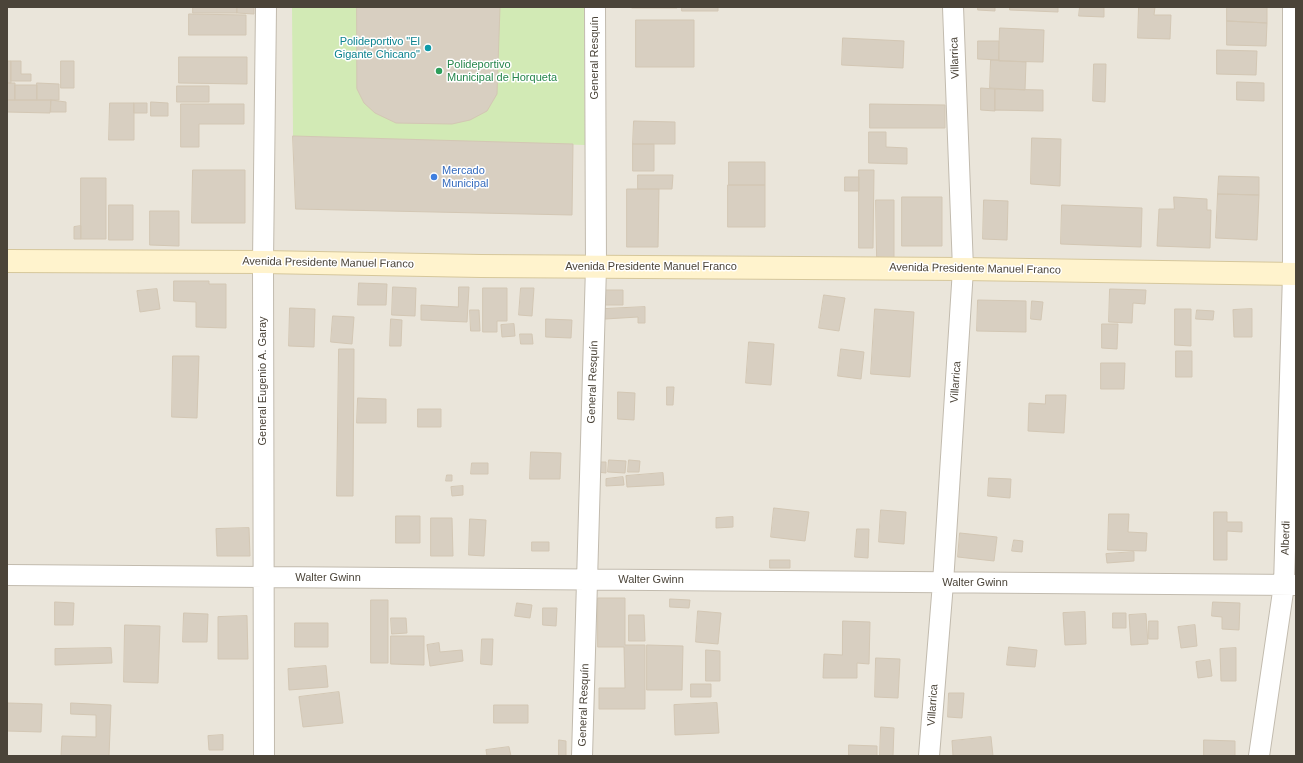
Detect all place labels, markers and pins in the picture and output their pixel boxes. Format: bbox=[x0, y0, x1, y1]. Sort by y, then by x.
place label: Polideportivo "El Gigante Chicano" bbox=[334, 35, 420, 61]
marker: Polideportivo "El Gigante Chicano" bbox=[423, 43, 433, 53]
place label: Polideportivo Municipal de Horqueta bbox=[447, 58, 557, 84]
marker: Polideportivo Municipal de Horqueta bbox=[434, 66, 444, 76]
place label: Mercado Municipal bbox=[442, 164, 488, 190]
marker: Mercado Municipal bbox=[429, 172, 439, 182]

